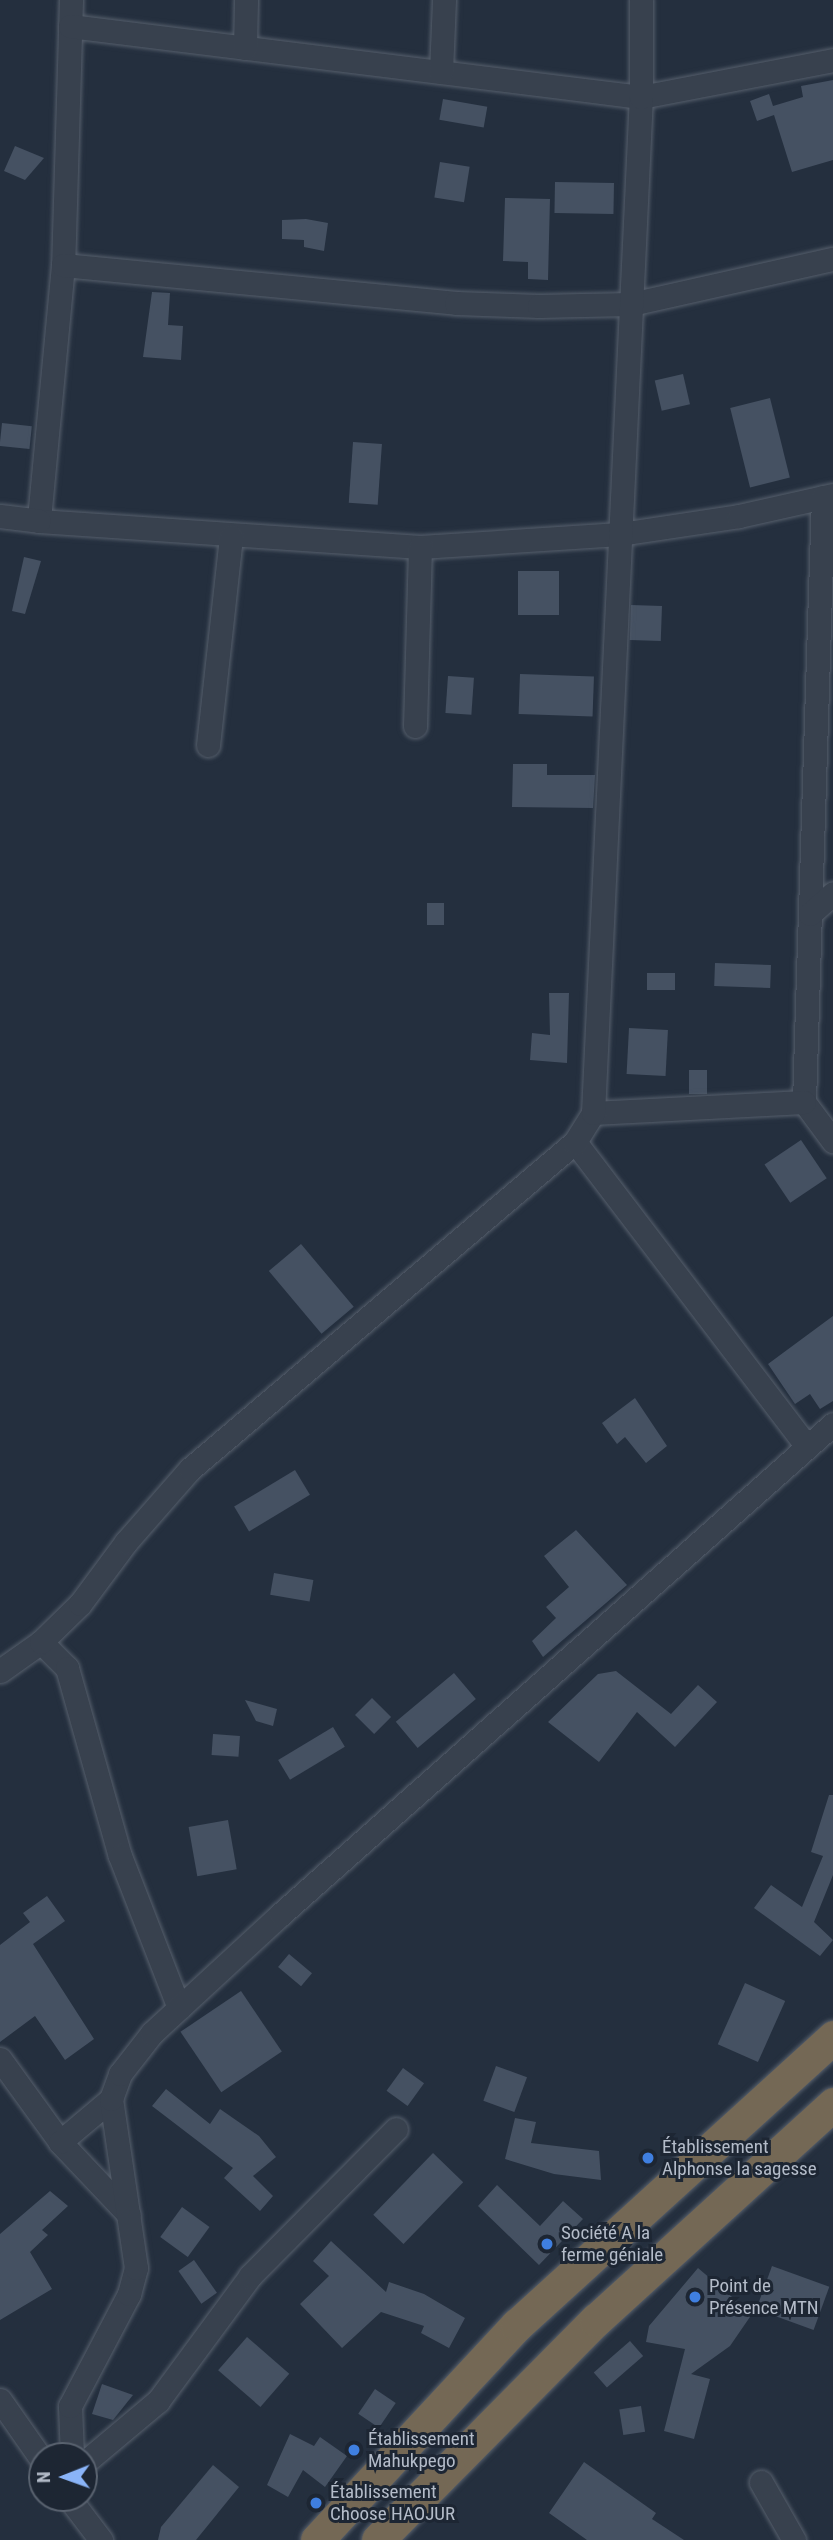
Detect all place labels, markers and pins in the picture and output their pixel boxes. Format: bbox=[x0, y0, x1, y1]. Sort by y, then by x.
place label: Établissement Alphonse la sagesse bbox=[662, 2136, 817, 2180]
marker: Établissement Alphonse la sagesse bbox=[640, 2150, 656, 2166]
place label: Société A la ferme géniale bbox=[561, 2222, 663, 2266]
marker: Société A la ferme géniale bbox=[539, 2236, 555, 2252]
place label: Point de Présence MTN bbox=[709, 2275, 819, 2319]
marker: Point de Présence MTN bbox=[687, 2289, 703, 2305]
place label: Établissement Mahukpego bbox=[368, 2428, 475, 2472]
marker: Établissement Mahukpego bbox=[346, 2442, 362, 2458]
place label: Établissement Choose HAOJUR bbox=[330, 2481, 455, 2525]
marker: Établissement Choose HAOJUR bbox=[308, 2495, 324, 2511]

